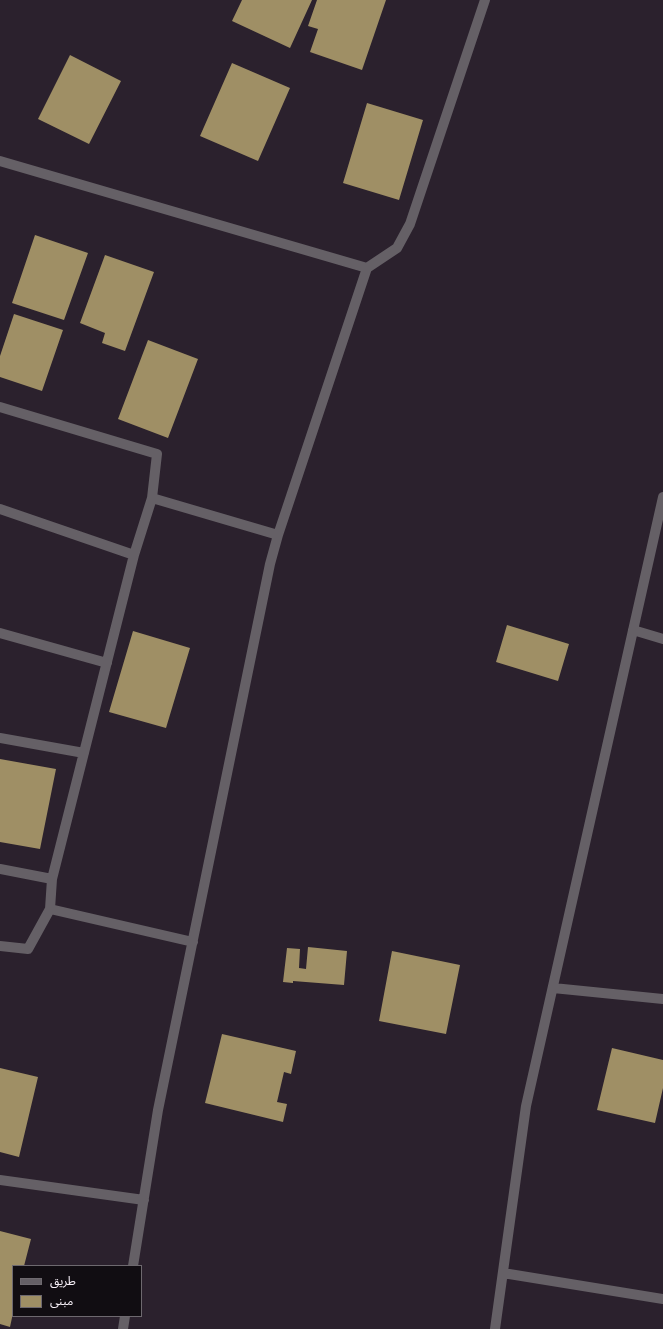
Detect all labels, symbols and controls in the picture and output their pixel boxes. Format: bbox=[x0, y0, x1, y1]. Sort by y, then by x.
legend bbox=[12, 1265, 142, 1317]
text: طريق bbox=[50, 1274, 76, 1288]
text: مبنى bbox=[50, 1294, 73, 1308]

